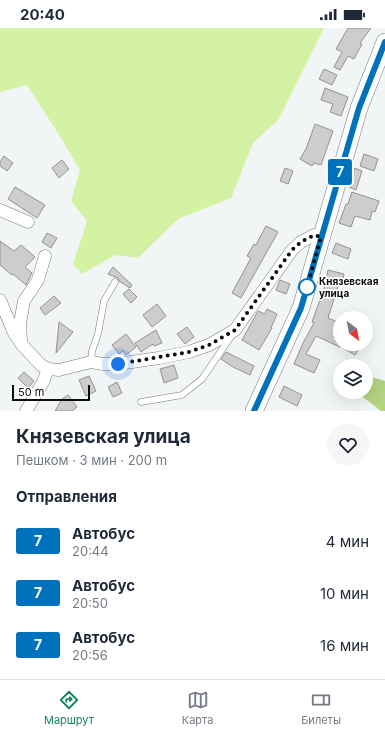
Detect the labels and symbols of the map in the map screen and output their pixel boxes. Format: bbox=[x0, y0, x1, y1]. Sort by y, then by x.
line badge: 7 bbox=[327, 159, 353, 185]
place label: Князевская улица bbox=[319, 275, 379, 300]
marker: Князевская улица bbox=[298, 278, 316, 296]
north arrow bbox=[333, 311, 373, 351]
your location bbox=[108, 354, 128, 374]
scale bar bbox=[12, 383, 90, 402]

